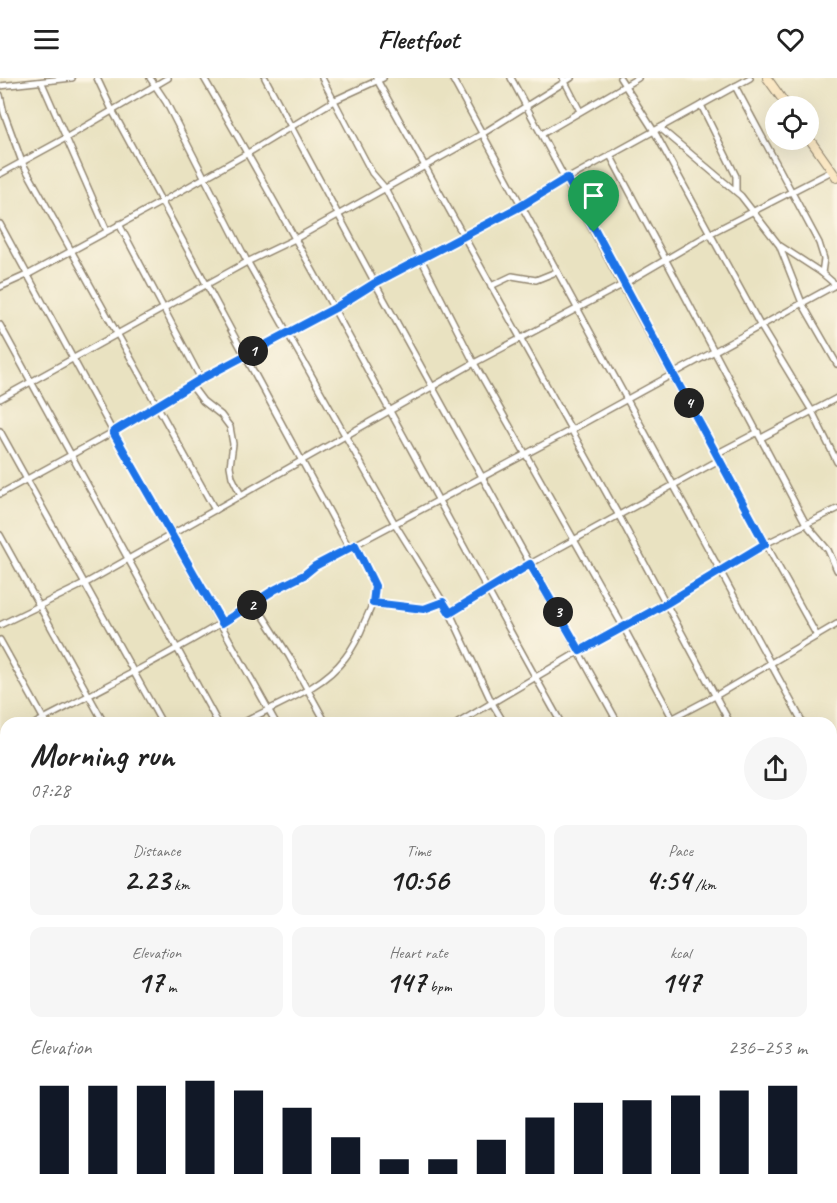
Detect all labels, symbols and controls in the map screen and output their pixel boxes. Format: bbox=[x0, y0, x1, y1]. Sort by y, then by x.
text: Fleetfoot bbox=[378, 22, 459, 56]
icon: menu bbox=[30, 23, 63, 56]
icon: heart bbox=[774, 23, 807, 56]
map controls bbox=[765, 96, 819, 150]
button: locate bbox=[765, 96, 819, 150]
pin bbox=[568, 170, 619, 232]
icon: arrive bbox=[577, 179, 610, 212]
pin: 1 bbox=[238, 336, 268, 366]
text: 1 bbox=[249, 341, 257, 361]
pin: 4 bbox=[674, 388, 704, 418]
text: 4 bbox=[685, 393, 693, 413]
pin: 2 bbox=[237, 590, 267, 620]
text: 2 bbox=[248, 595, 256, 615]
pin: 3 bbox=[543, 597, 573, 627]
text: 3 bbox=[554, 602, 562, 622]
text: Morning run bbox=[30, 734, 174, 776]
button: share bbox=[744, 737, 807, 800]
text: 07:28 bbox=[30, 778, 70, 803]
text: Distance bbox=[133, 841, 180, 861]
text: Time bbox=[406, 841, 431, 861]
text: Pace bbox=[668, 841, 693, 861]
text: 2.23 bbox=[124, 861, 170, 899]
text: 10:56 bbox=[388, 861, 449, 899]
text: 4:54 bbox=[645, 861, 691, 899]
text: km bbox=[170, 875, 189, 895]
text: /km bbox=[691, 875, 716, 895]
text: Elevation bbox=[132, 943, 181, 963]
text: Heart rate bbox=[389, 943, 448, 963]
text: kcal bbox=[670, 943, 691, 963]
text: 17 bbox=[137, 963, 164, 1001]
text: 147 bbox=[385, 963, 426, 1001]
text: 147 bbox=[660, 963, 701, 1001]
text: m bbox=[164, 977, 176, 997]
text: bpm bbox=[426, 977, 452, 997]
text: Elevation bbox=[30, 1035, 92, 1060]
text: 236–253 m bbox=[728, 1035, 807, 1060]

